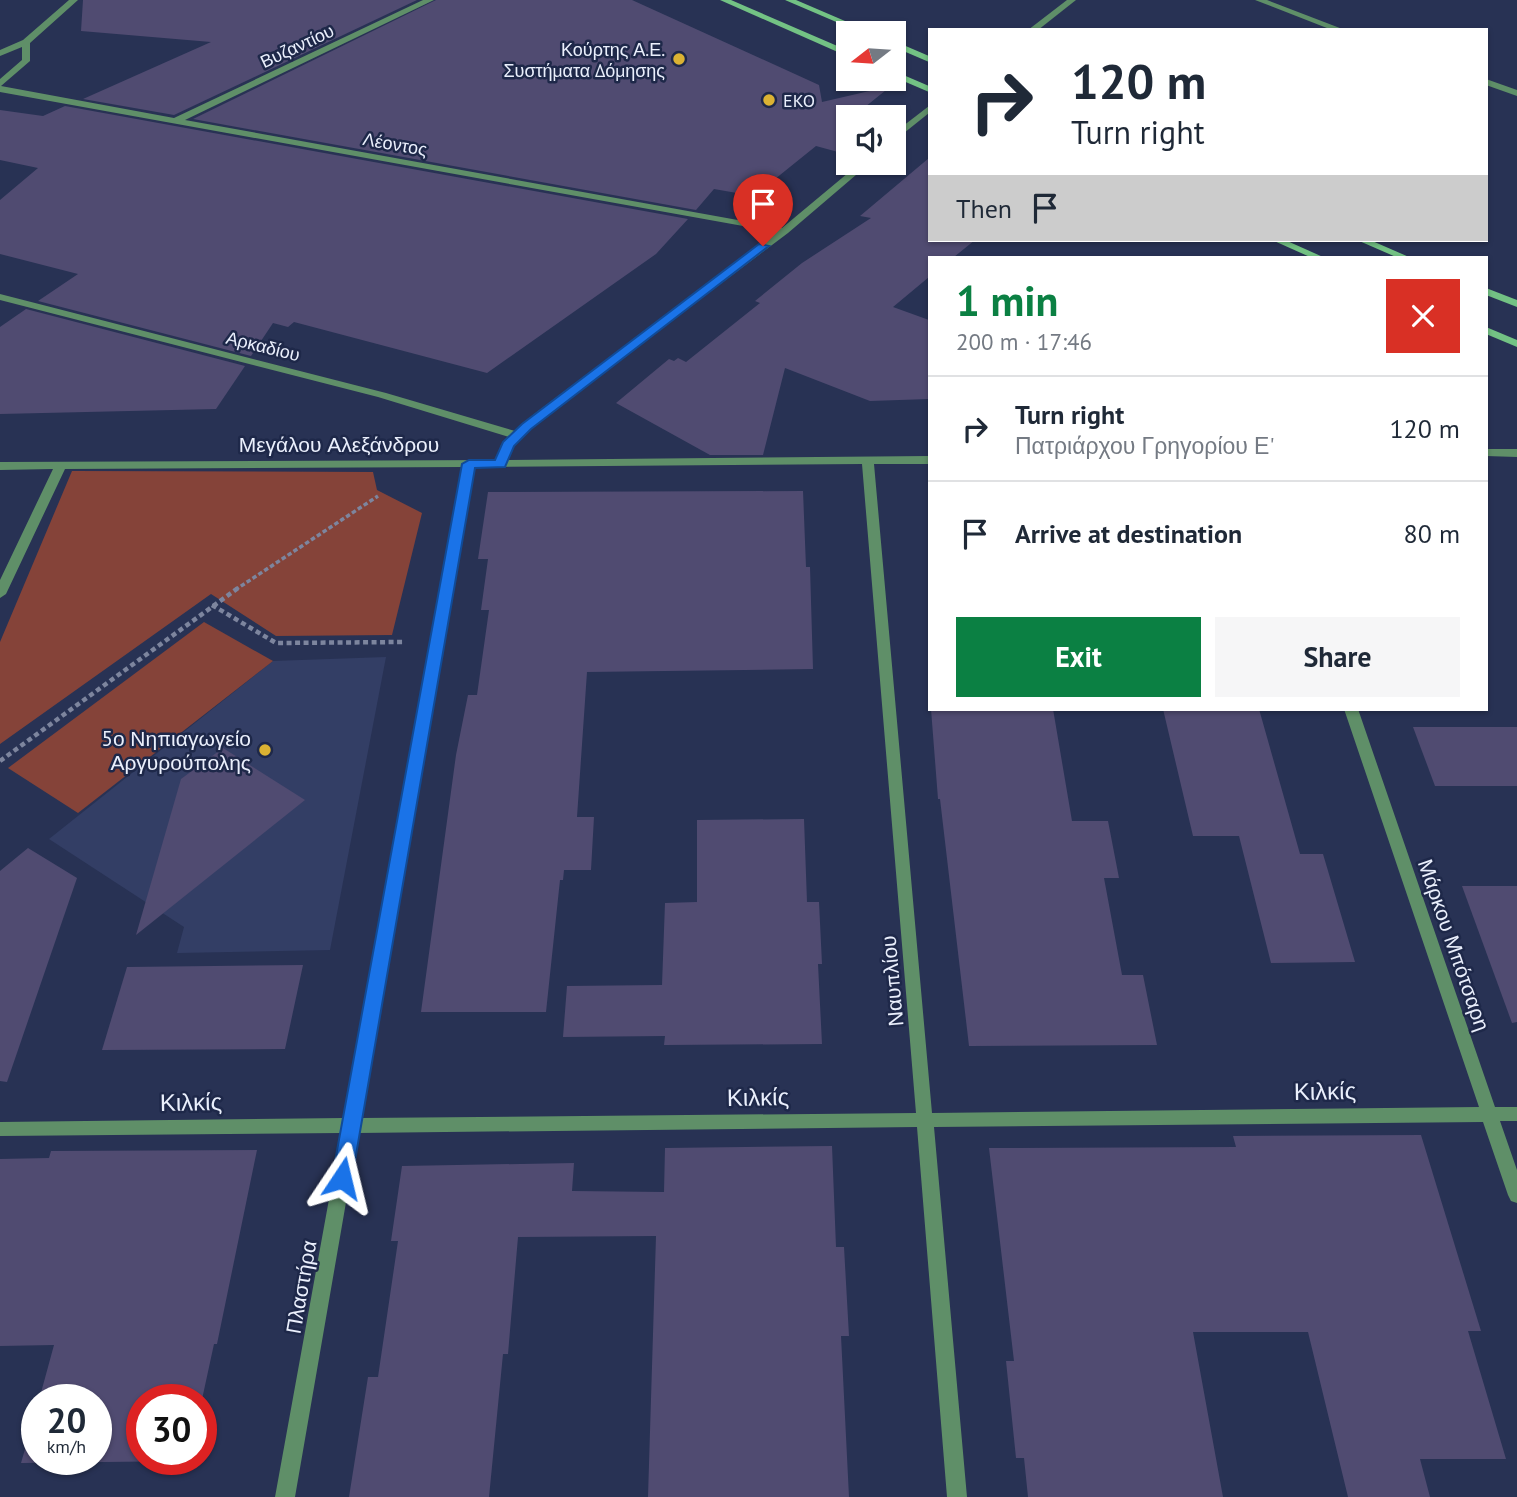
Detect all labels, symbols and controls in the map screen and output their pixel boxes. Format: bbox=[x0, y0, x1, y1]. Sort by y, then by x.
street label: Βυζαντίου bbox=[256, 19, 338, 73]
north arrow bbox=[836, 21, 906, 91]
map controls bbox=[836, 21, 906, 175]
place label: Κούρτης Α.Ε. Συστήματα Δόμησης bbox=[503, 38, 665, 82]
text: 120 m bbox=[1071, 49, 1206, 113]
marker: Κούρτης Α.Ε. Συστήματα Δόμησης bbox=[671, 51, 687, 67]
icon: right bbox=[956, 56, 1047, 147]
place label: EKO bbox=[783, 89, 815, 112]
marker: EKO bbox=[761, 92, 777, 108]
button: sound bbox=[836, 105, 906, 175]
text: Turn right bbox=[1071, 111, 1205, 153]
street label: Λέοντος bbox=[361, 127, 429, 161]
pin bbox=[733, 174, 793, 246]
icon: arrive bbox=[744, 185, 782, 223]
icon: arrive bbox=[1026, 189, 1064, 227]
text: Then bbox=[956, 192, 1012, 225]
text: 1 min bbox=[956, 273, 1058, 328]
button: close bbox=[1386, 279, 1460, 353]
street label: Αρκαδίου bbox=[224, 326, 302, 366]
text: 200 m · 17:46 bbox=[956, 327, 1092, 356]
text: Turn right bbox=[1015, 398, 1124, 431]
icon: right bbox=[956, 410, 994, 448]
text: 120 m bbox=[1389, 412, 1460, 445]
street label: Μεγάλου Αλεξάνδρου bbox=[239, 431, 439, 458]
text: Πατριάρχου Γρηγορίου Ε' bbox=[1015, 431, 1274, 460]
icon: arrive bbox=[956, 515, 994, 553]
text: Arrive at destination bbox=[1015, 517, 1242, 550]
text: 80 m bbox=[1404, 517, 1460, 550]
button: Exit bbox=[956, 617, 1201, 697]
button: Share bbox=[1215, 617, 1460, 697]
place label: 5ο Νηπιαγωγείο Αργυρούπολης bbox=[102, 725, 251, 776]
marker: 5ο Νηπιαγωγείο Αργυρούπολης bbox=[257, 742, 273, 758]
street label: Μάρκου Μπότσαρη bbox=[1412, 855, 1496, 1035]
street label: Ναυπλίου bbox=[875, 934, 909, 1028]
street label: Κιλκίς bbox=[1294, 1075, 1356, 1107]
street label: Κιλκίς bbox=[727, 1081, 789, 1113]
street label: Κιλκίς bbox=[160, 1086, 222, 1118]
position arrow bbox=[305, 1141, 379, 1215]
street label: Πλαστήρα bbox=[279, 1238, 323, 1336]
speed limit sign: 30 bbox=[126, 1384, 217, 1475]
text: 20 bbox=[47, 1397, 86, 1443]
text: km/h bbox=[47, 1435, 86, 1458]

